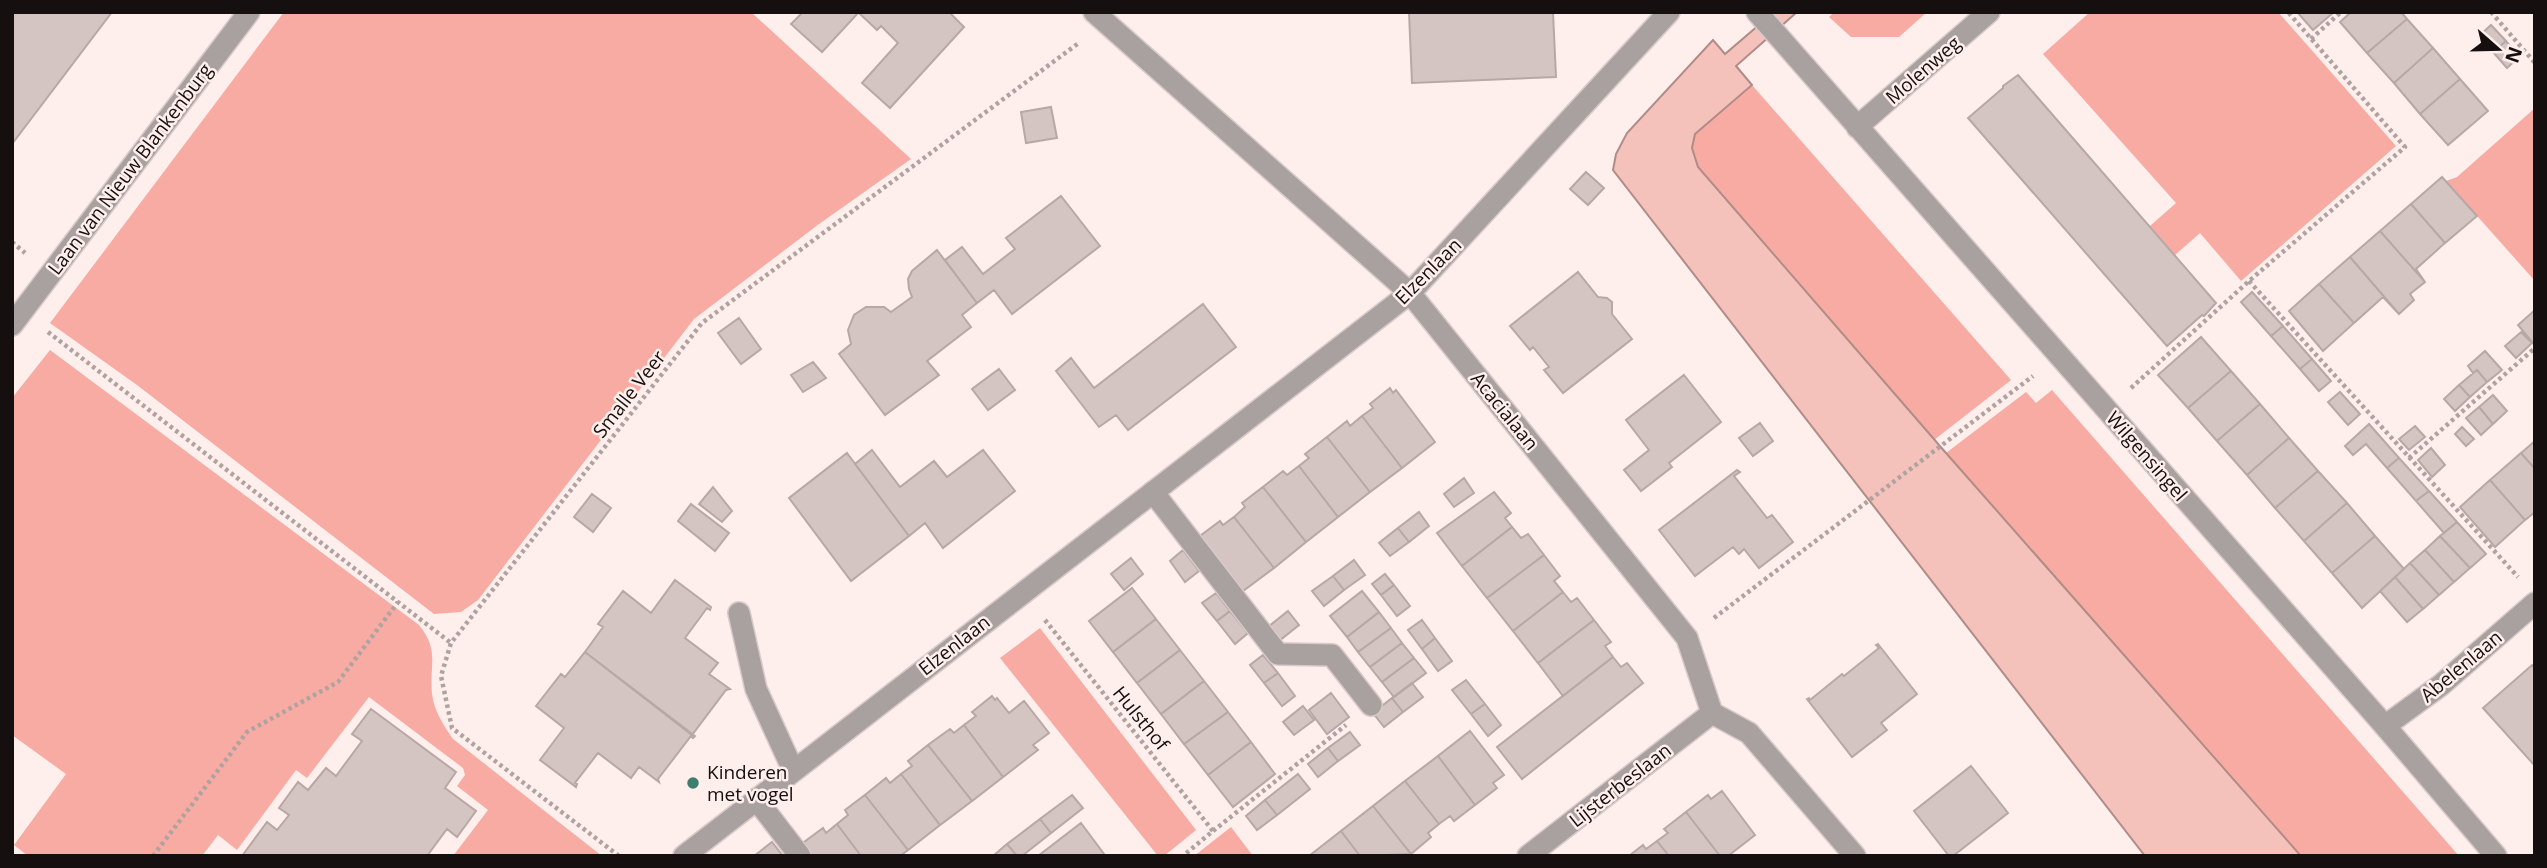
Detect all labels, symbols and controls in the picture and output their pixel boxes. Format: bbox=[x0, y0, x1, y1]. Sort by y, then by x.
north arrow bbox=[2463, 14, 2533, 84]
street label: Molenweg bbox=[1880, 30, 1966, 110]
text: N bbox=[2499, 43, 2529, 67]
street label: Laan van Nieuw Blankenburg bbox=[42, 58, 218, 280]
street label: Elzenlaan bbox=[1389, 232, 1467, 310]
street label: Smalle Veer bbox=[587, 345, 671, 443]
street label: Acacialaan bbox=[1465, 366, 1545, 456]
street label: Wilgensingel bbox=[2101, 406, 2193, 506]
street label: Elzenlaan bbox=[913, 609, 995, 681]
street label: Abelenlaan bbox=[2415, 624, 2507, 708]
street label: Hulsthof bbox=[1107, 680, 1176, 757]
street label: Lijsterbeslaan bbox=[1564, 737, 1676, 833]
place label: Kinderen met vogel bbox=[707, 759, 794, 807]
marker: Kinderen met vogel bbox=[685, 775, 701, 791]

